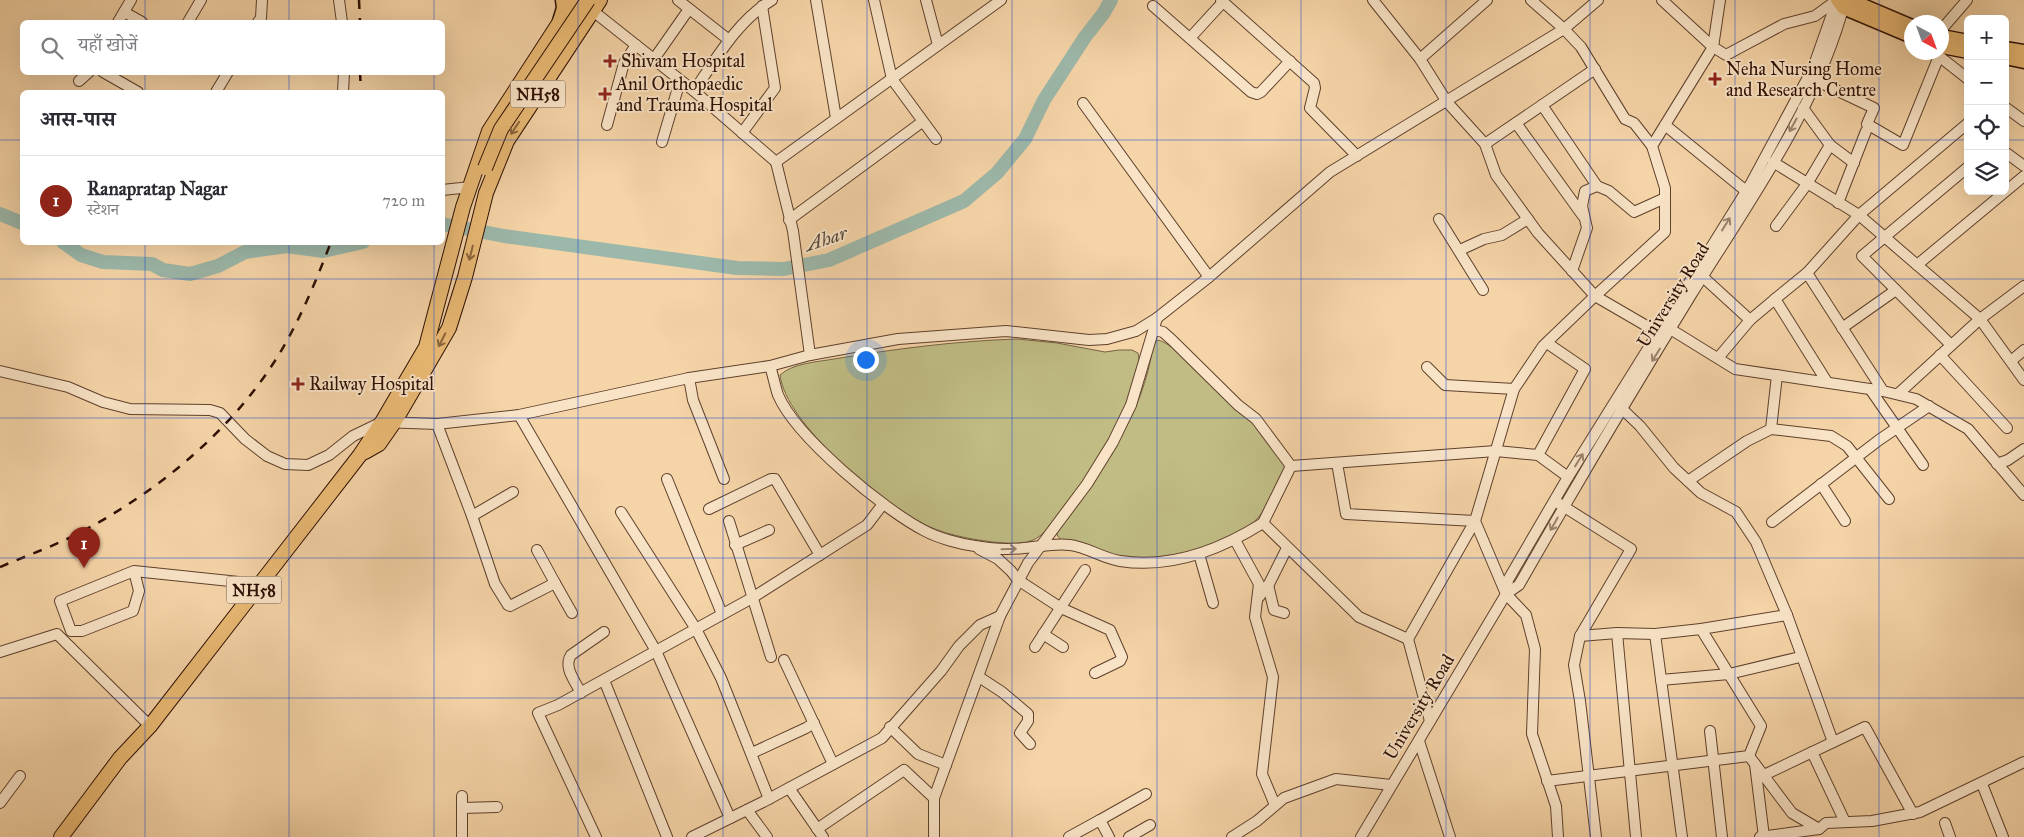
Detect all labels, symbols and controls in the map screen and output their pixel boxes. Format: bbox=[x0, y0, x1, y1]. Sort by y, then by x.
north arrow bbox=[1904, 15, 1949, 60]
map controls bbox=[1964, 15, 2009, 195]
button: + bbox=[1964, 15, 2009, 60]
search box bbox=[20, 20, 445, 75]
text: यहाँ खोजें bbox=[78, 33, 138, 56]
icon: search bbox=[38, 34, 66, 62]
place label: Shivam Hospital bbox=[621, 50, 745, 72]
marker: Shivam Hospital bbox=[603, 54, 617, 68]
place label: Neha Nursing Home and Research Centre bbox=[1726, 58, 1882, 101]
button: − bbox=[1964, 60, 2009, 105]
marker: Neha Nursing Home and Research Centre bbox=[1708, 72, 1722, 86]
place label: Anil Orthopaedic and Trauma Hospital bbox=[615, 73, 773, 116]
road number: NH58 bbox=[510, 80, 566, 108]
marker: Anil Orthopaedic and Trauma Hospital bbox=[598, 87, 612, 101]
button: locate bbox=[1964, 105, 2009, 150]
text: आस-पास bbox=[40, 106, 115, 132]
one-way arrow bbox=[1788, 118, 1798, 133]
one-way arrow bbox=[510, 121, 520, 135]
button: layers bbox=[1964, 150, 2009, 195]
text: Ranapratap Nagar bbox=[87, 177, 227, 200]
text: 1 bbox=[53, 191, 59, 210]
text: 720 m bbox=[382, 191, 425, 210]
text: स्टेशन bbox=[87, 200, 119, 219]
one-way arrow bbox=[1721, 217, 1731, 231]
water label: Ahar bbox=[800, 221, 851, 257]
street label: University Road bbox=[1632, 239, 1714, 351]
one-way arrow bbox=[466, 244, 475, 260]
one-way arrow bbox=[437, 333, 447, 348]
your location bbox=[853, 347, 879, 373]
one-way arrow bbox=[1650, 347, 1660, 361]
place label: Railway Hospital bbox=[309, 373, 434, 395]
marker: Railway Hospital bbox=[291, 377, 305, 391]
one-way arrow bbox=[1574, 453, 1584, 467]
one-way arrow bbox=[1548, 516, 1558, 530]
pin: 1 bbox=[68, 527, 100, 568]
one-way arrow bbox=[1000, 544, 1017, 554]
road number: NH58 bbox=[226, 576, 282, 604]
street label: University Road bbox=[1379, 650, 1459, 764]

